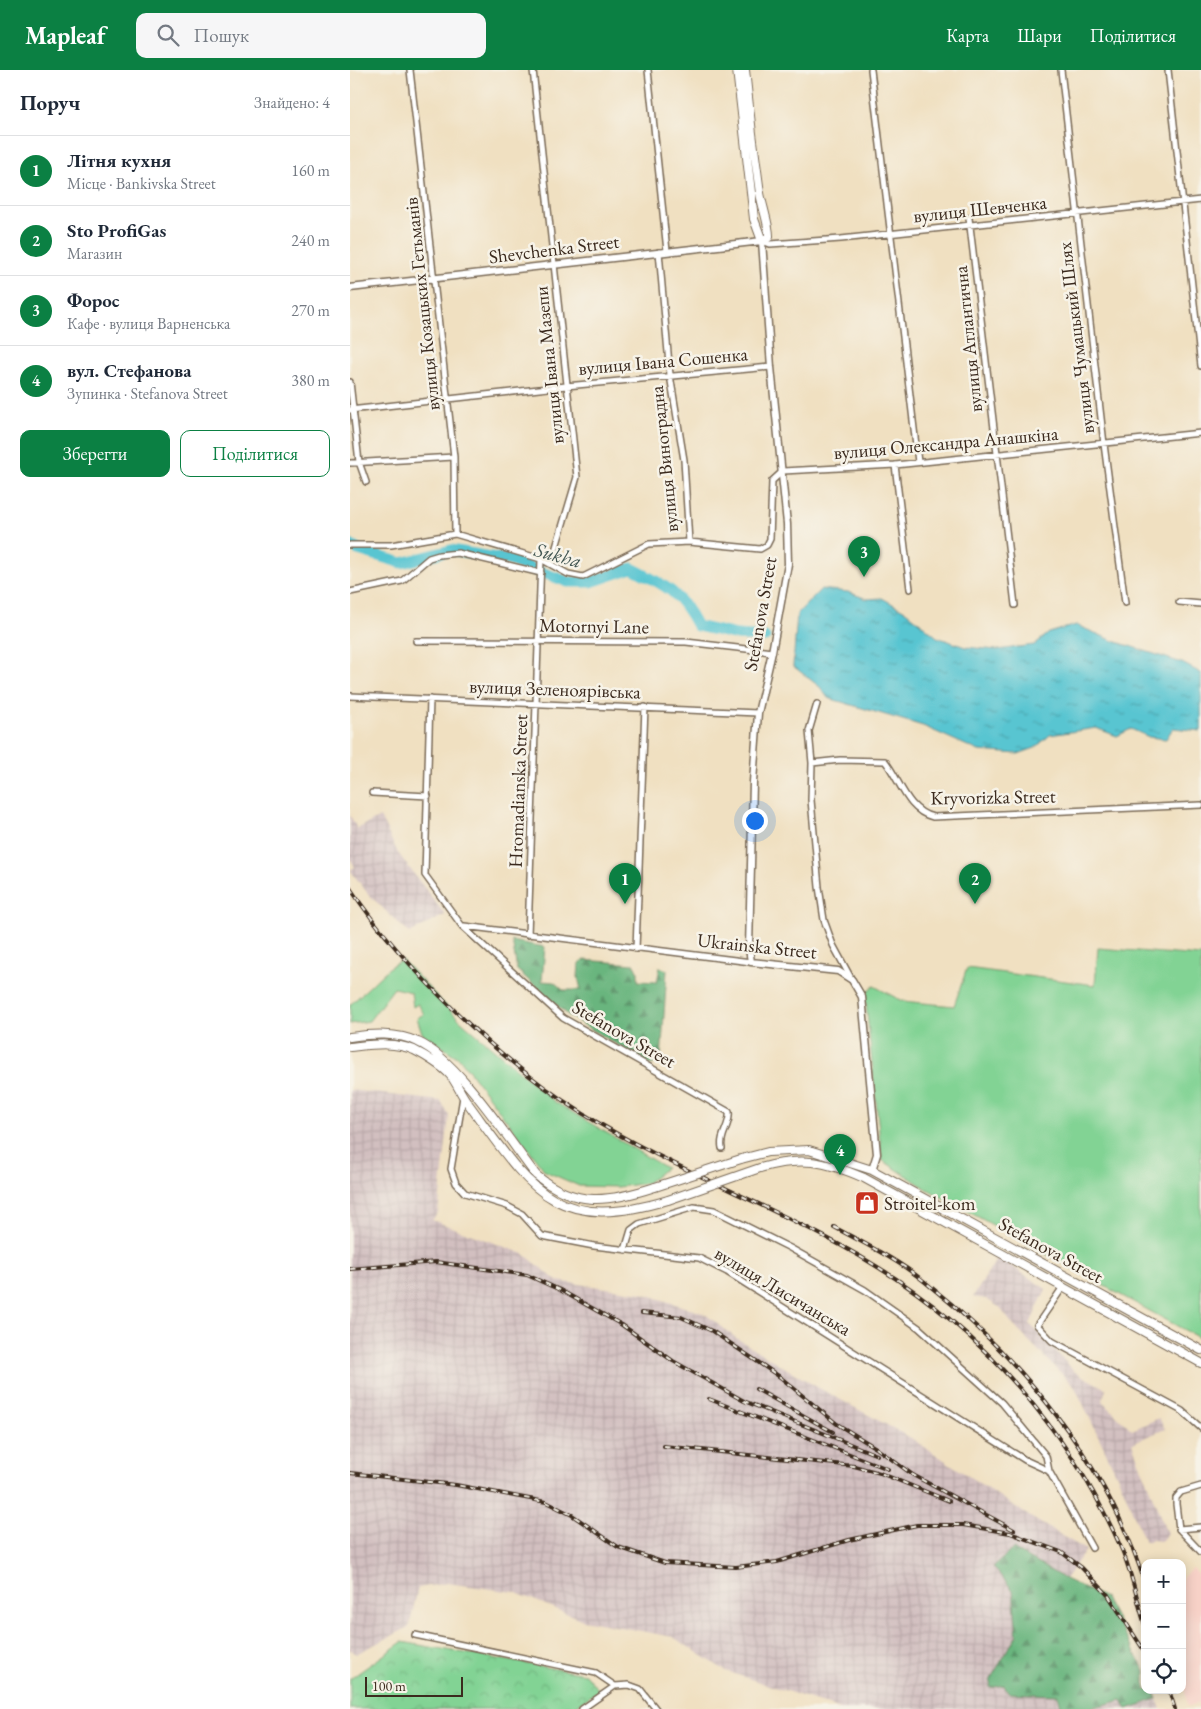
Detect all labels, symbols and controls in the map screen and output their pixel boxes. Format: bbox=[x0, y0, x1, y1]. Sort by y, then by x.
search box bbox=[136, 13, 486, 58]
text: Mapleaf bbox=[25, 20, 106, 51]
icon: search bbox=[154, 21, 182, 49]
text: Пошук bbox=[194, 23, 249, 48]
text: Карта bbox=[946, 24, 989, 47]
text: Шари bbox=[1017, 24, 1062, 47]
text: Поділитися bbox=[1090, 24, 1176, 47]
text: Поруч bbox=[20, 89, 80, 116]
text: Знайдено: 4 bbox=[254, 92, 330, 113]
text: Літня кухня bbox=[67, 148, 171, 173]
text: 1 bbox=[32, 160, 40, 181]
text: 160 m bbox=[291, 160, 330, 181]
text: Місце · Bankivska Street bbox=[67, 173, 216, 194]
street label: вулиця Шевченка bbox=[912, 190, 1048, 228]
street label: вулиця Козацьких Гетьманів bbox=[398, 196, 446, 412]
text: Sto ProfiGas bbox=[67, 218, 166, 243]
street label: Shevchenka Street bbox=[488, 229, 621, 269]
text: 2 bbox=[32, 230, 40, 251]
text: 240 m bbox=[291, 230, 330, 251]
street label: вулиця Чумацький Шлях bbox=[1052, 240, 1100, 435]
text: Магазин bbox=[67, 243, 122, 264]
street label: вулиця Атлантична bbox=[948, 264, 988, 413]
street label: вулиця Івана Мазепи bbox=[528, 285, 570, 445]
text: Форос bbox=[67, 288, 120, 313]
text: 3 bbox=[32, 300, 40, 321]
text: 270 m bbox=[291, 300, 330, 321]
text: Кафе · вулиця Варненська bbox=[67, 313, 230, 334]
street label: вулиця Івана Сошенка bbox=[577, 341, 749, 381]
text: вул. Стефанова bbox=[67, 358, 192, 383]
text: 4 bbox=[32, 370, 40, 391]
text: 380 m bbox=[291, 370, 330, 391]
text: Зупинка · Stefanova Street bbox=[67, 383, 228, 404]
street label: вулиця Виноградна bbox=[644, 384, 684, 534]
street label: вулиця Олександра Анашкіна bbox=[833, 421, 1060, 465]
button: Зберегти bbox=[20, 430, 170, 477]
button: Поділитися bbox=[180, 430, 330, 477]
water label: Sukha bbox=[531, 536, 584, 574]
pin: 3 bbox=[848, 536, 880, 577]
street label: Stefanova Street bbox=[738, 555, 782, 673]
street label: Motornyi Lane bbox=[539, 613, 649, 639]
street label: вулиця Зеленоярівська bbox=[469, 674, 642, 705]
street label: Hromadianska Street bbox=[503, 714, 533, 868]
street label: Kryvorizka Street bbox=[930, 783, 1056, 811]
your location bbox=[742, 808, 768, 834]
pin: 1 bbox=[609, 863, 641, 904]
pin: 2 bbox=[959, 863, 991, 904]
street label: Ukrainska Street bbox=[696, 927, 818, 965]
street label: Stefanova Street bbox=[568, 994, 680, 1074]
pin: 4 bbox=[824, 1134, 856, 1175]
shop icon: Stroitel-kom bbox=[854, 1190, 880, 1216]
place label: Stroitel-kom bbox=[884, 1191, 976, 1216]
street label: Stefanova Street bbox=[994, 1211, 1108, 1289]
street label: вулиця Лисичанська bbox=[710, 1240, 856, 1342]
map controls bbox=[1141, 1559, 1186, 1694]
button: + bbox=[1141, 1559, 1186, 1604]
button: − bbox=[1141, 1604, 1186, 1649]
button: locate bbox=[1141, 1649, 1186, 1694]
scale bar bbox=[365, 1674, 462, 1697]
text: 100 m bbox=[372, 1677, 406, 1695]

